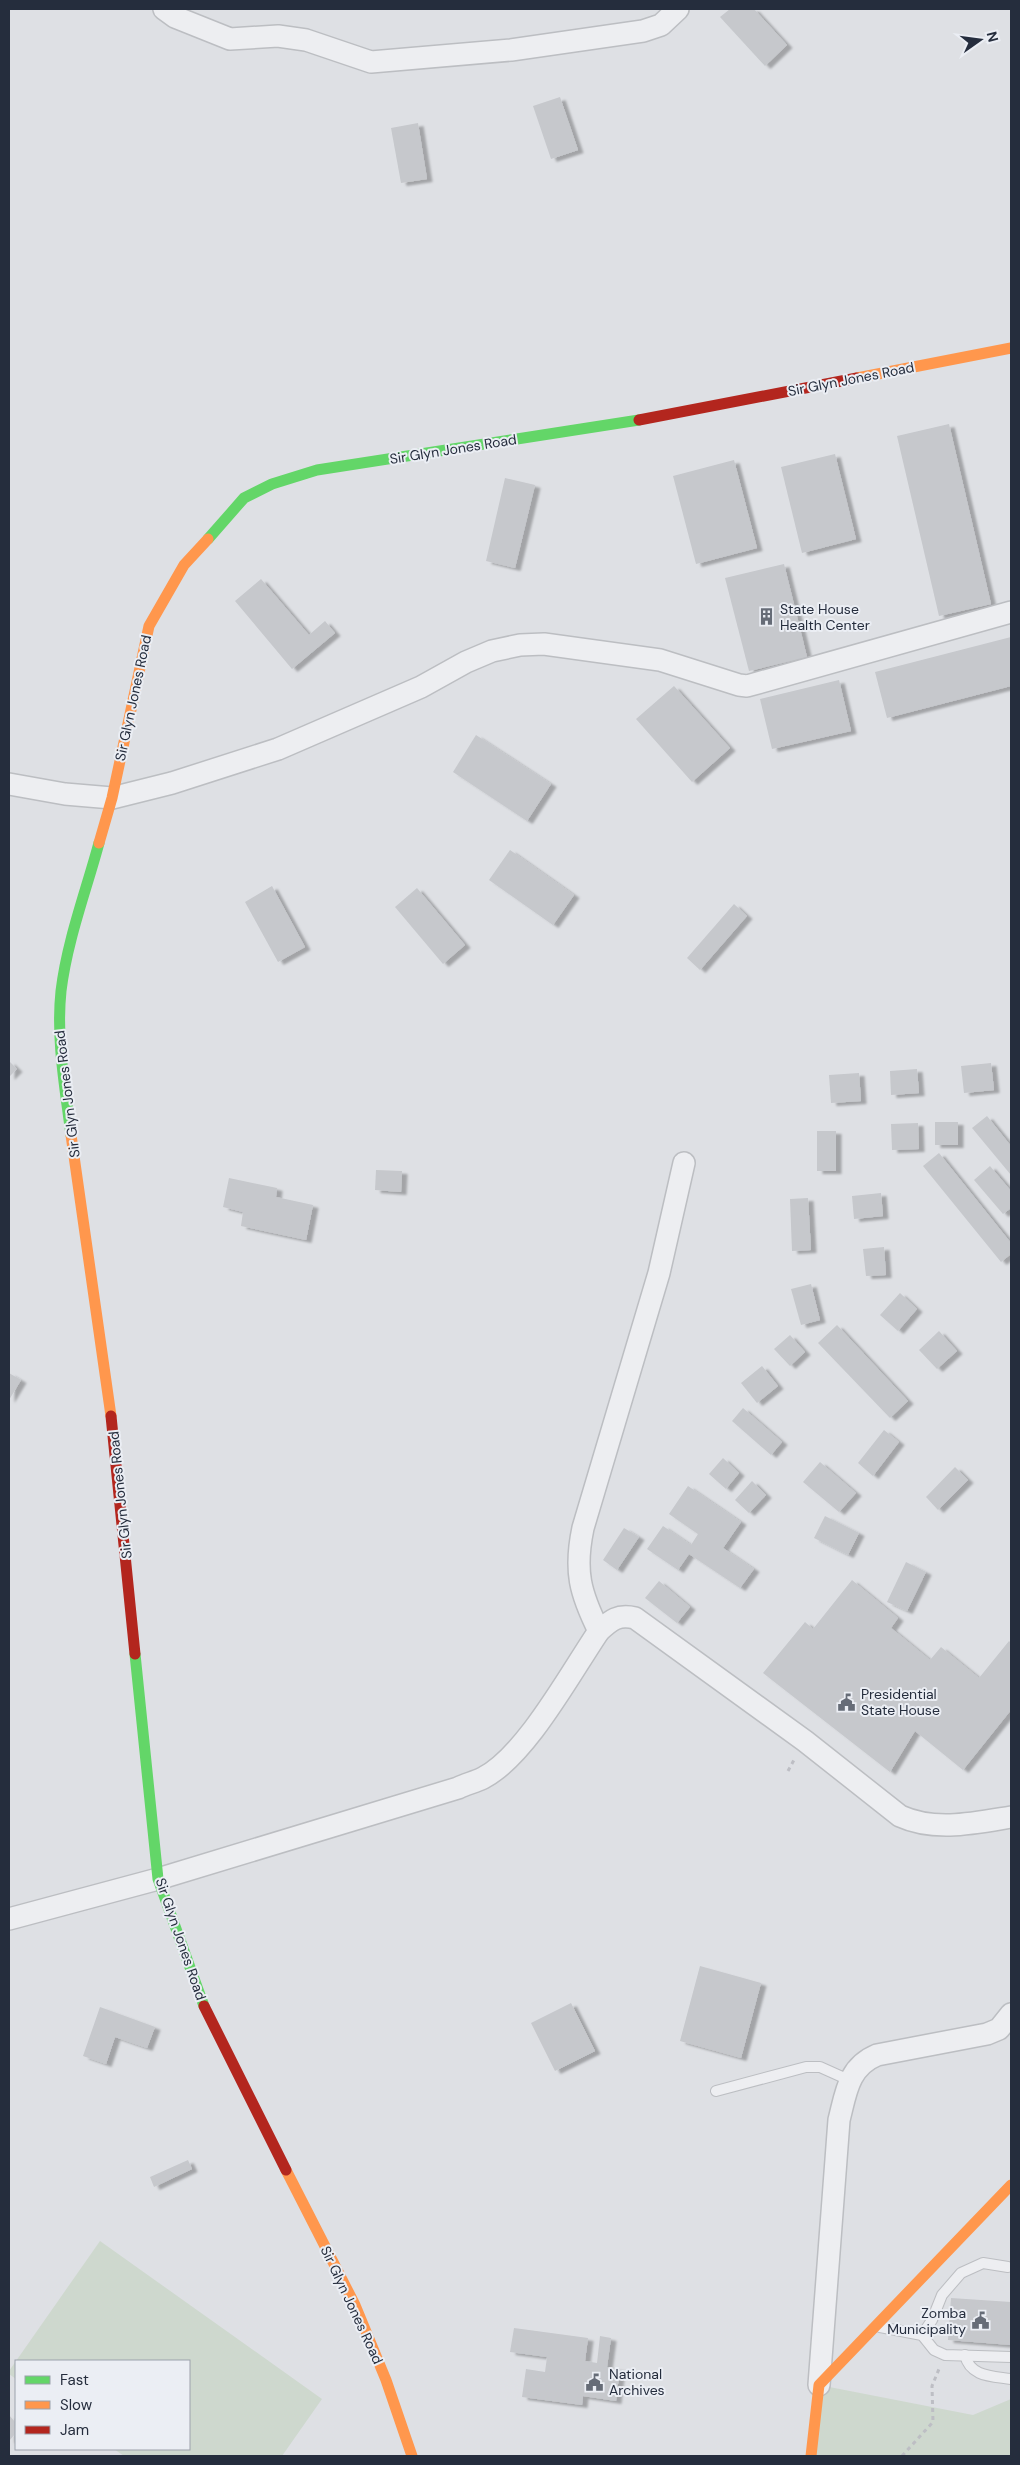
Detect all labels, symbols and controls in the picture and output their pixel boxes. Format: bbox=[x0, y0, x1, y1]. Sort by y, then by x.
north arrow bbox=[955, 15, 1005, 65]
text: N bbox=[983, 30, 1003, 44]
street label: Sir Glyn Jones Road bbox=[786, 358, 916, 400]
street label: Sir Glyn Jones Road bbox=[388, 430, 518, 468]
place label: State House Health Center bbox=[780, 600, 870, 634]
building icon: State House Health Center bbox=[756, 607, 776, 627]
street label: Sir Glyn Jones Road bbox=[111, 633, 155, 763]
street label: Sir Glyn Jones Road bbox=[50, 1029, 84, 1159]
street label: Sir Glyn Jones Road bbox=[104, 1430, 136, 1560]
place label: Presidential State House bbox=[861, 1685, 940, 1719]
public building icon: Presidential State House bbox=[837, 1692, 857, 1712]
street label: Sir Glyn Jones Road bbox=[152, 1875, 210, 2003]
street label: Sir Glyn Jones Road bbox=[317, 2243, 387, 2367]
place label: Zomba Municipality bbox=[887, 2304, 966, 2338]
public building icon: Zomba Municipality bbox=[970, 2311, 990, 2331]
legend bbox=[15, 2360, 190, 2450]
place label: National Archives bbox=[609, 2365, 665, 2399]
text: Fast bbox=[60, 2370, 89, 2390]
public building icon: National Archives bbox=[585, 2372, 605, 2392]
text: Slow bbox=[60, 2395, 93, 2415]
text: Jam bbox=[60, 2420, 89, 2440]

